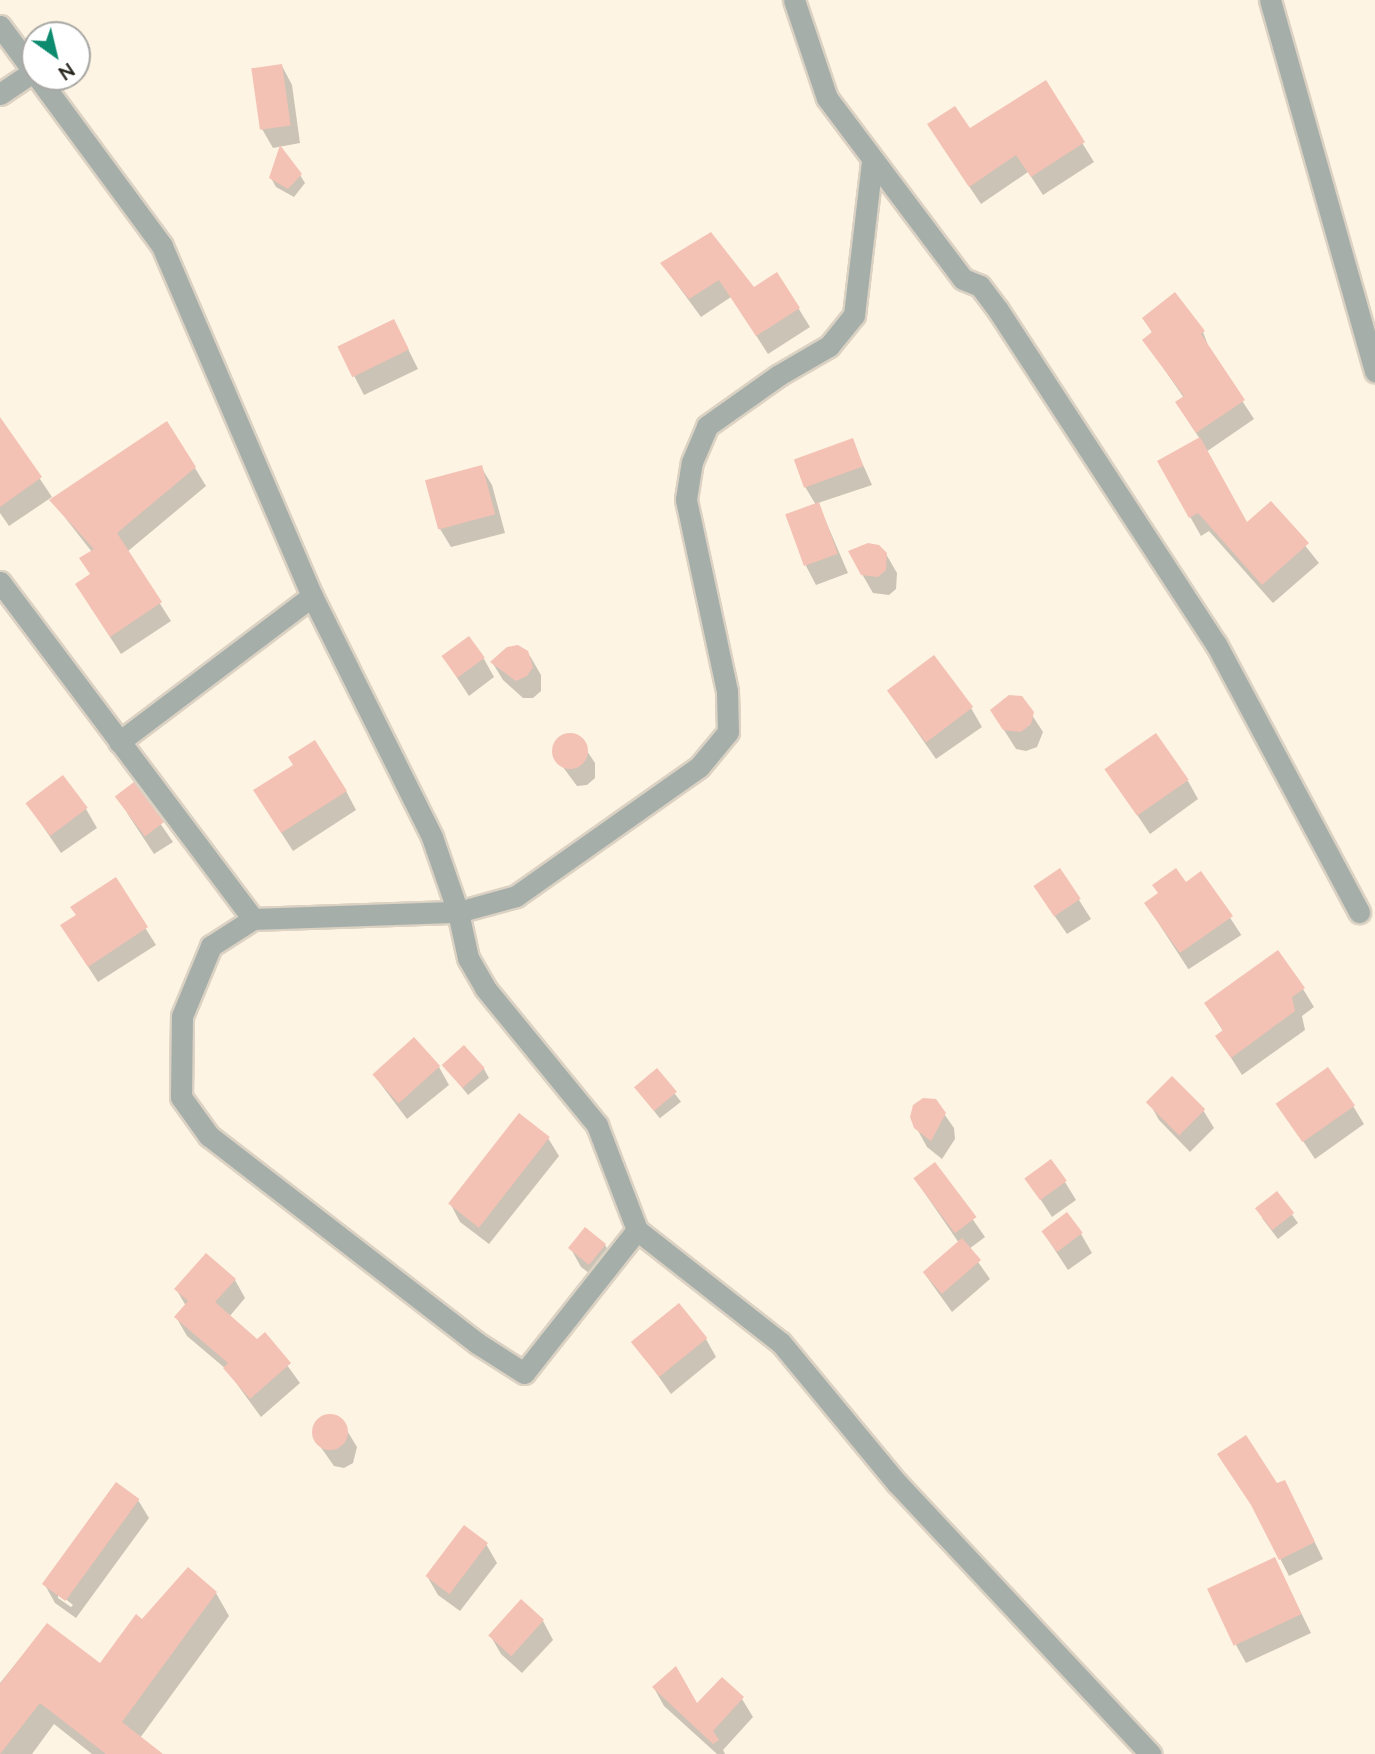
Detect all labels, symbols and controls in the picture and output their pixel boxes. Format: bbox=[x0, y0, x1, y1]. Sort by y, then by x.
north arrow bbox=[21, 21, 91, 91]
text: N bbox=[54, 58, 79, 86]

